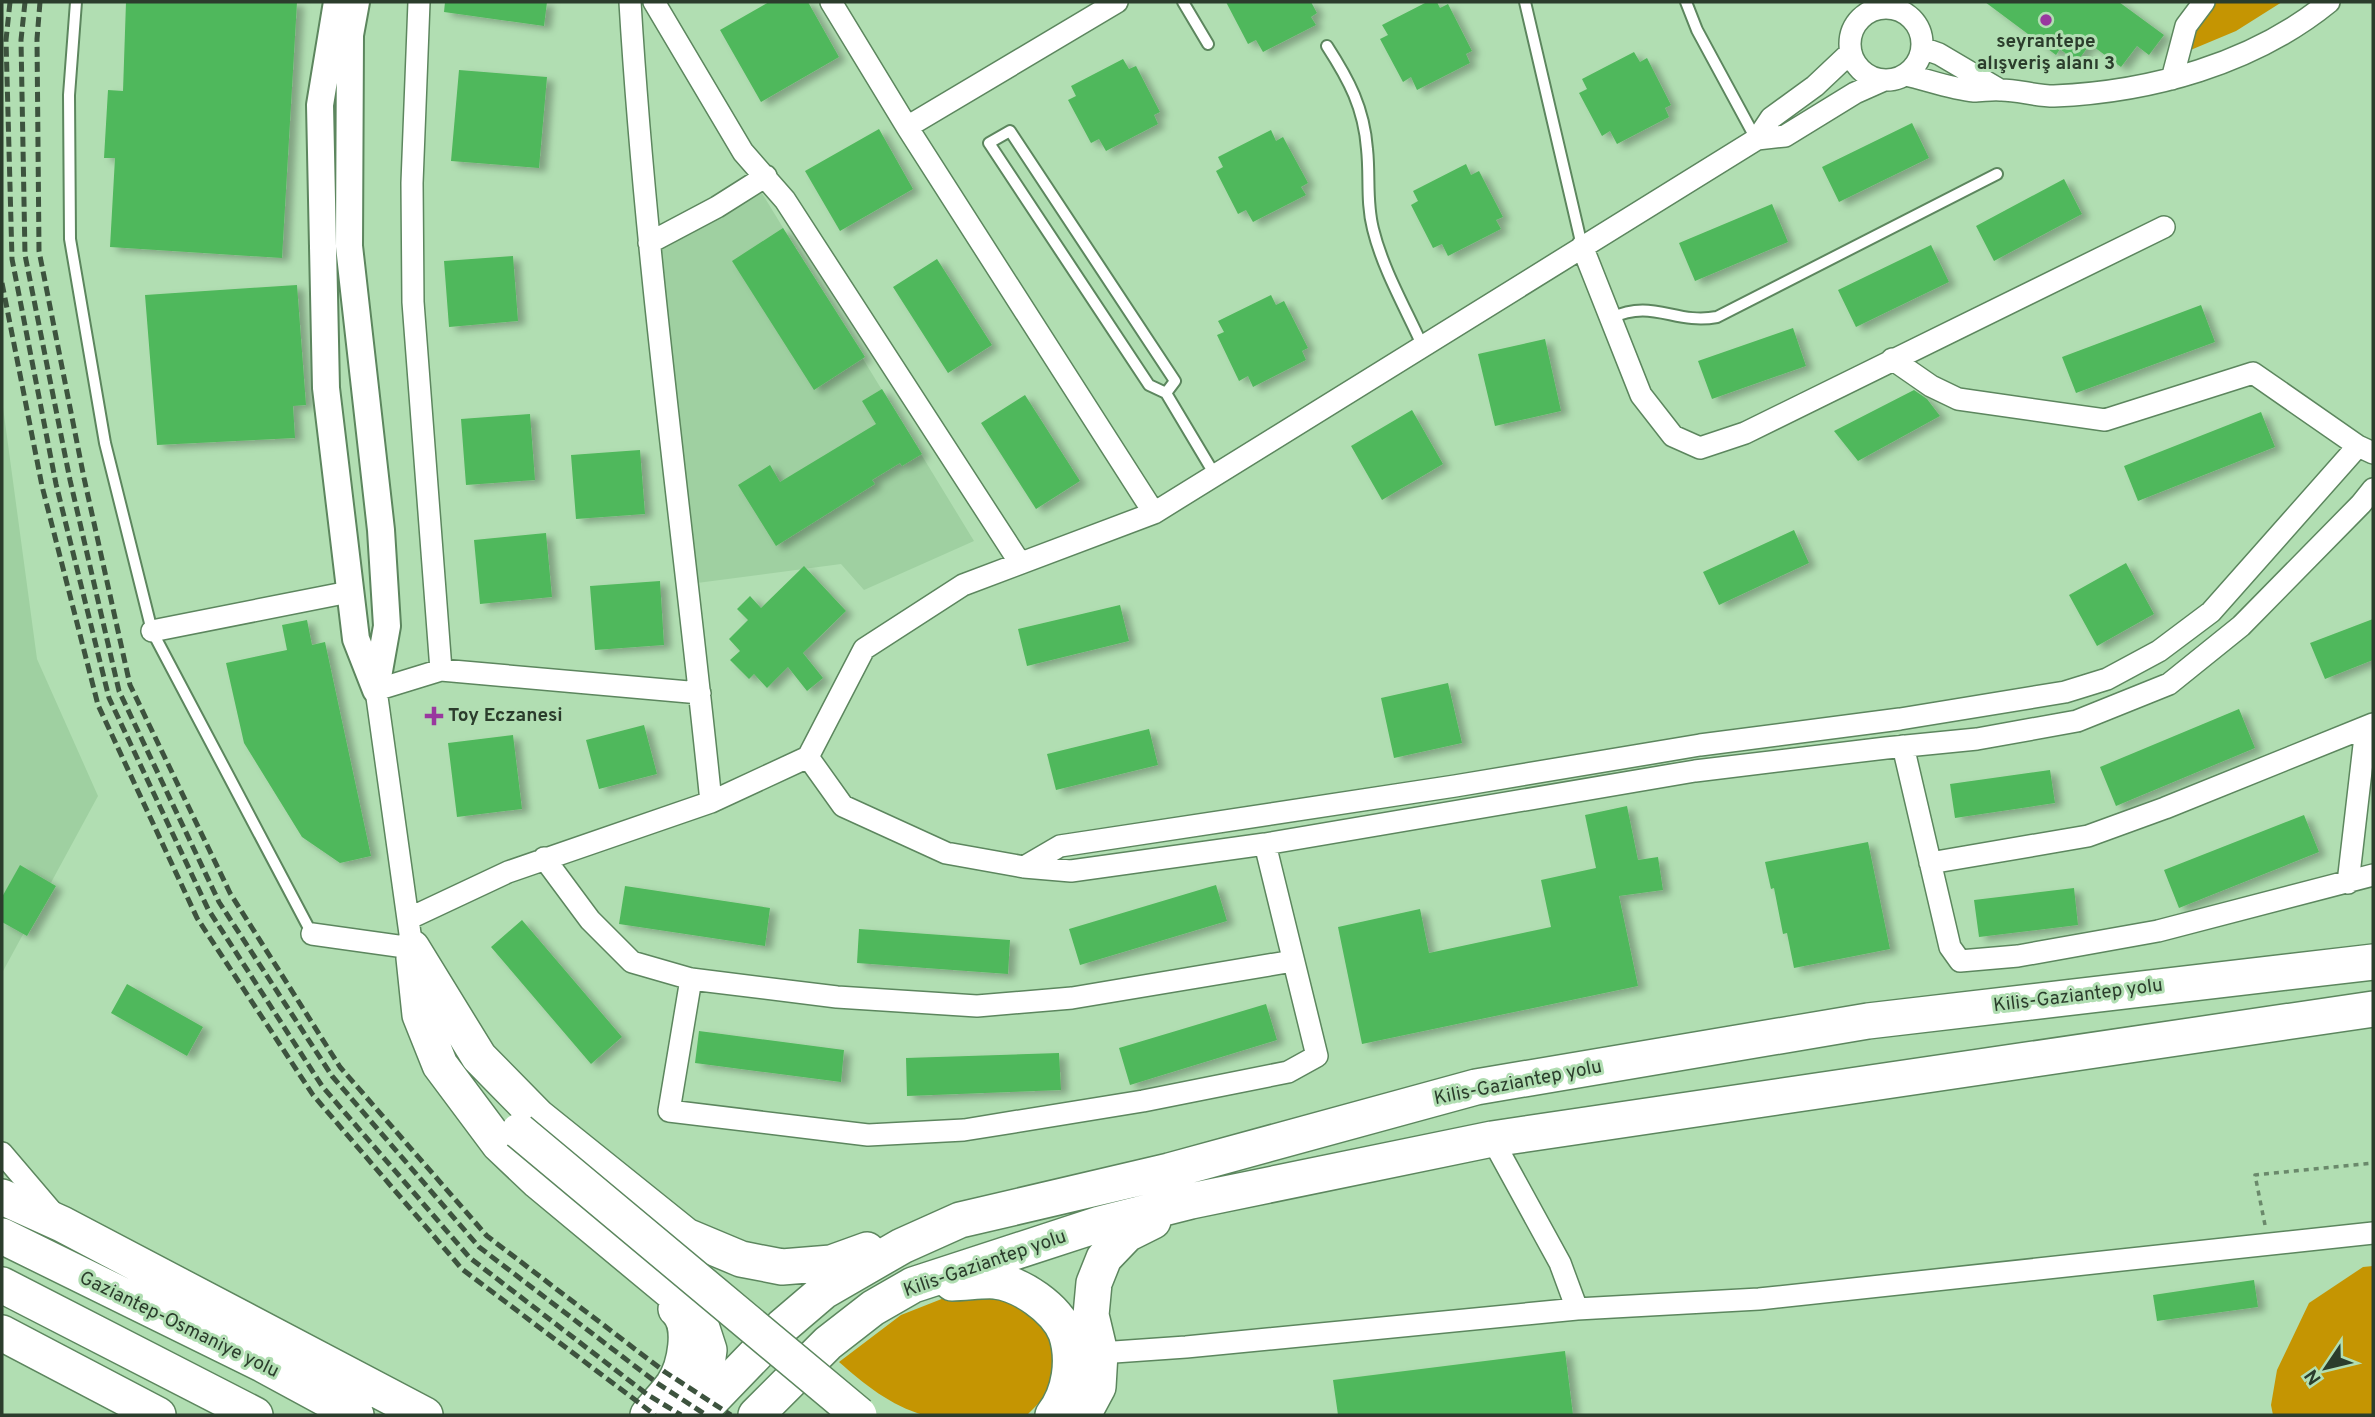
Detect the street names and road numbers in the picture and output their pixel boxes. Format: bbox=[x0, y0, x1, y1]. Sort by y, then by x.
street label: Kilis-Gaziantep yolu bbox=[1992, 974, 2164, 1018]
street label: Kilis-Gaziantep yolu bbox=[1432, 1055, 1604, 1111]
street label: Kilis-Gaziantep yolu bbox=[900, 1225, 1070, 1303]
street label: Gaziantep-Osmaniye yolu bbox=[75, 1266, 283, 1384]

